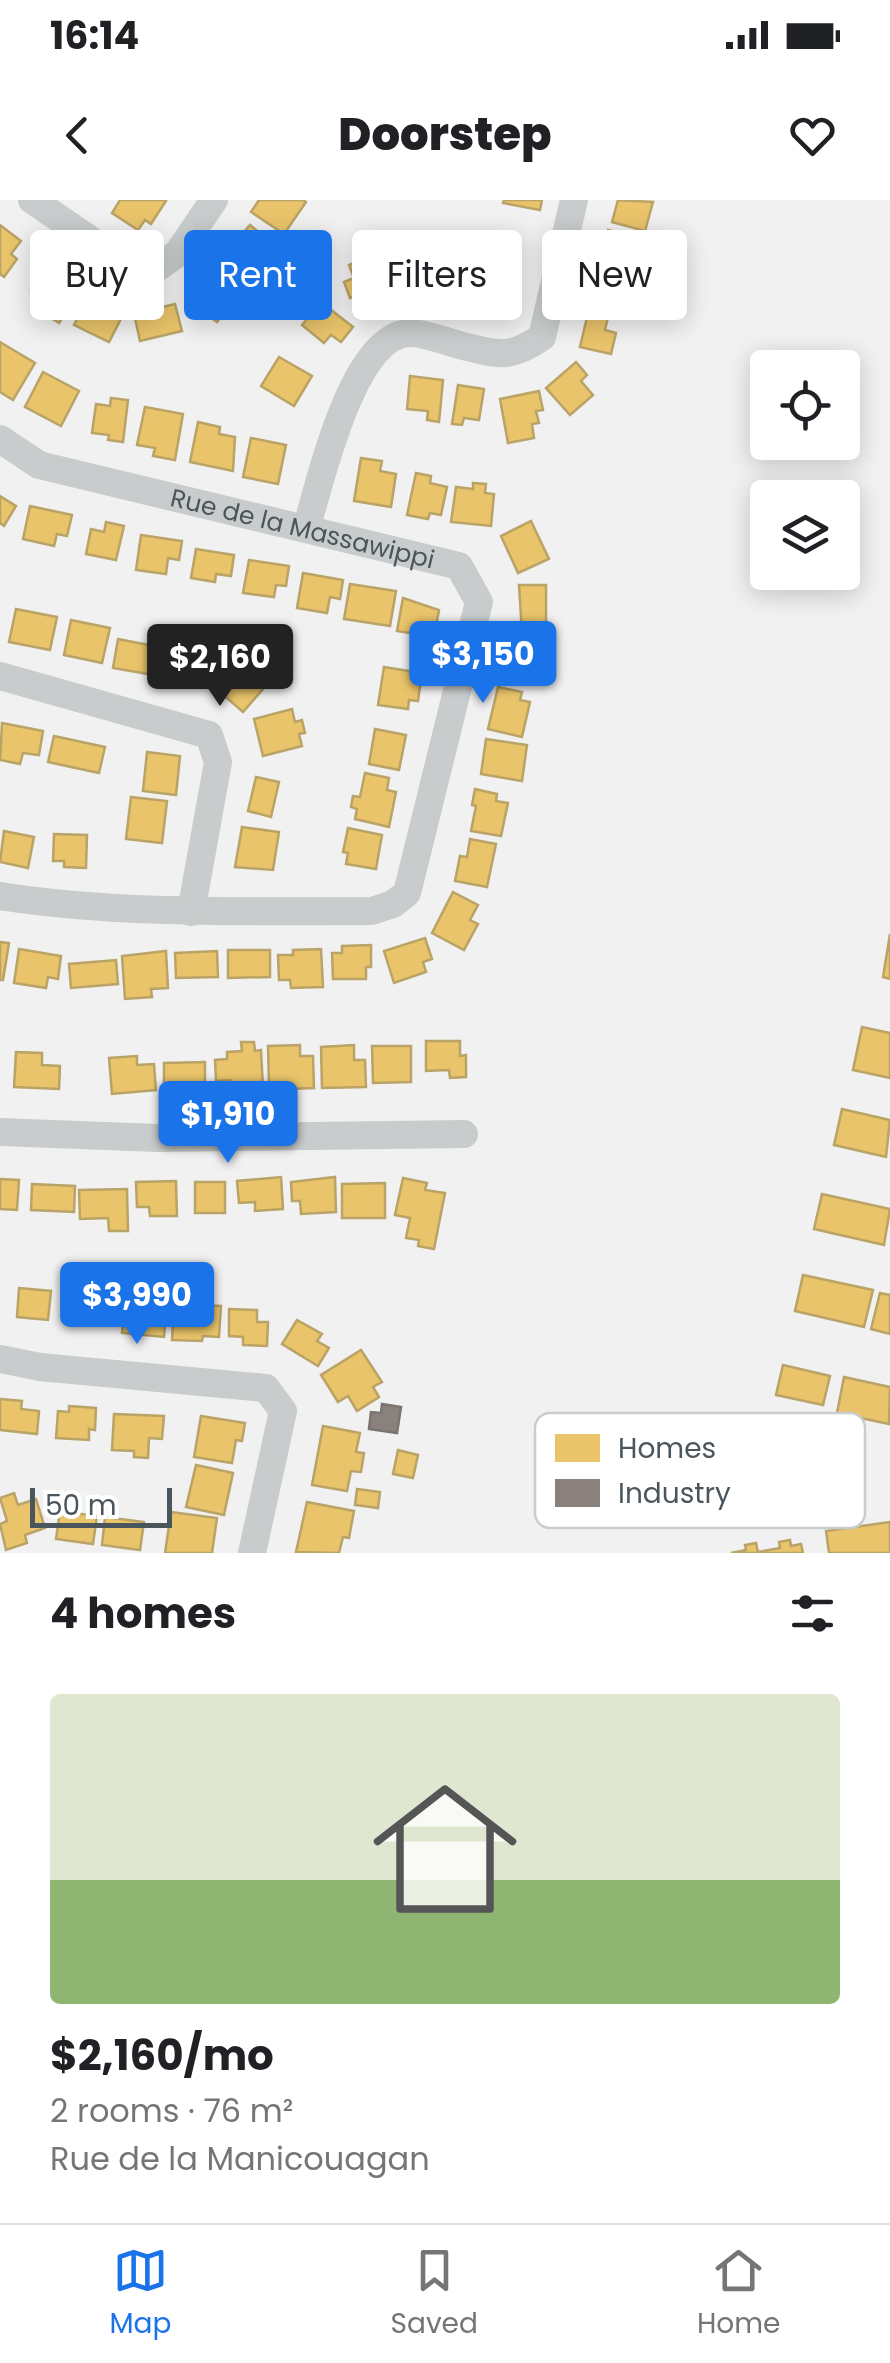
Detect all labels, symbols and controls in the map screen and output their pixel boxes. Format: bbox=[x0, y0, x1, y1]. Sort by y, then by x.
text: 16:14 bbox=[50, 9, 139, 62]
text: Doorstep bbox=[338, 103, 552, 166]
icon: back bbox=[50, 108, 105, 163]
icon: heart bbox=[785, 108, 840, 163]
chip: Buy bbox=[30, 230, 164, 320]
chip: Rent bbox=[184, 230, 332, 320]
chip: Filters bbox=[352, 230, 522, 320]
chip: New bbox=[542, 230, 687, 320]
map controls bbox=[750, 350, 860, 590]
button: locate bbox=[750, 350, 860, 460]
street label: Rue de la Massawippi bbox=[167, 480, 438, 578]
button: layers bbox=[750, 480, 860, 590]
pin: $3,150 bbox=[402, 621, 564, 706]
pin: $2,160 bbox=[139, 624, 301, 709]
text: $3,150 bbox=[431, 631, 535, 676]
text: $2,160 bbox=[169, 634, 271, 679]
pin: $1,910 bbox=[147, 1081, 309, 1166]
text: $1,910 bbox=[181, 1091, 275, 1136]
pin: $3,990 bbox=[56, 1262, 218, 1347]
text: $3,990 bbox=[82, 1272, 192, 1317]
legend bbox=[535, 1413, 865, 1528]
text: Homes bbox=[618, 1429, 716, 1468]
text: Industry bbox=[618, 1474, 731, 1513]
scale bar bbox=[30, 1483, 172, 1528]
text: 50 m bbox=[45, 1486, 116, 1525]
text: 4 homes bbox=[50, 1584, 236, 1643]
icon: filters bbox=[785, 1586, 840, 1641]
icon: home bbox=[355, 1759, 535, 1939]
text: $2,160/mo bbox=[50, 2026, 274, 2085]
text: 2 rooms · 76 m² bbox=[50, 2088, 293, 2133]
text: Rue de la Manicouagan bbox=[50, 2136, 430, 2181]
tab: Map bbox=[110, 2243, 171, 2345]
tab: Saved bbox=[391, 2243, 478, 2345]
tab: Home bbox=[697, 2243, 780, 2345]

